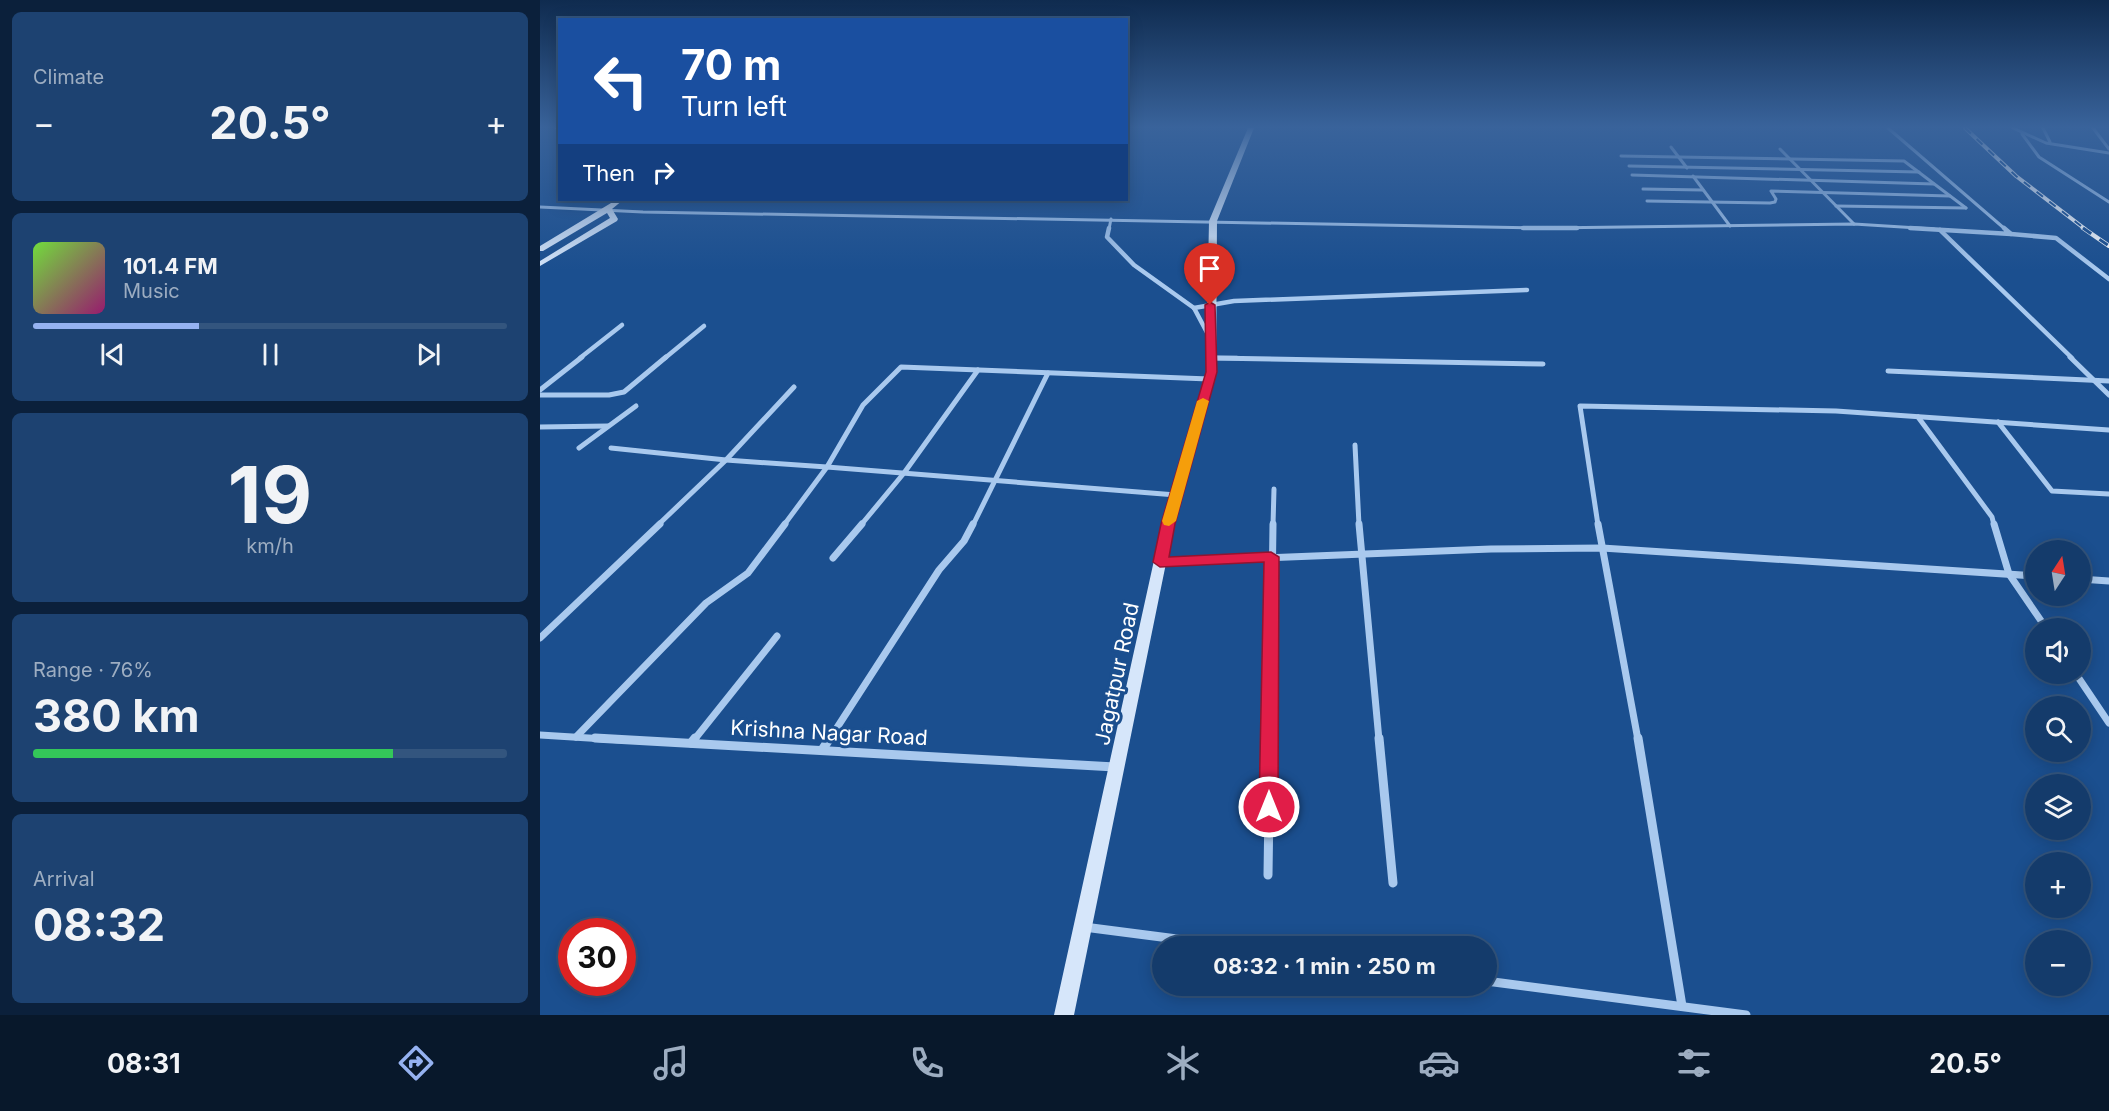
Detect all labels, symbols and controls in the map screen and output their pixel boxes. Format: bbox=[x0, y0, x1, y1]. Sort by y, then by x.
text: 70 m bbox=[681, 39, 781, 90]
icon: left bbox=[582, 42, 660, 120]
text: Climate bbox=[33, 65, 104, 89]
text: Turn left bbox=[681, 90, 787, 123]
text: 20.5° bbox=[209, 95, 331, 150]
text: − bbox=[33, 103, 55, 143]
text: + bbox=[485, 103, 507, 143]
icon: right bbox=[647, 156, 680, 189]
text: Then bbox=[582, 160, 635, 186]
pin bbox=[1184, 243, 1235, 305]
icon: arrive bbox=[1193, 252, 1226, 285]
text: 101.4 FM bbox=[123, 253, 218, 279]
text: Music bbox=[123, 279, 180, 303]
icon: previous bbox=[96, 338, 129, 371]
icon: pause bbox=[254, 338, 287, 371]
icon: next bbox=[412, 338, 445, 371]
text: 19 bbox=[228, 447, 312, 542]
text: km/h bbox=[246, 534, 294, 558]
north arrow bbox=[2025, 540, 2091, 606]
map controls bbox=[2025, 540, 2091, 996]
street label: Jagatpur Road bbox=[1089, 600, 1144, 747]
button: sound bbox=[2025, 618, 2091, 684]
text: Range · 76% bbox=[33, 658, 153, 682]
text: 380 km bbox=[33, 688, 200, 743]
button: search bbox=[2025, 696, 2091, 762]
street label: Krishna Nagar Road bbox=[730, 715, 928, 750]
button: layers bbox=[2025, 774, 2091, 840]
position arrow bbox=[1237, 775, 1301, 839]
button: + bbox=[2025, 852, 2091, 918]
text: Arrival bbox=[33, 867, 95, 891]
text: 08:32 bbox=[33, 897, 165, 952]
speed limit sign: 30 bbox=[558, 918, 636, 996]
button: − bbox=[2025, 930, 2091, 996]
text: 08:32 · 1 min · 250 m bbox=[1213, 953, 1436, 979]
icon: directions bbox=[395, 1042, 437, 1084]
icon: music bbox=[650, 1042, 692, 1084]
icon: phone bbox=[906, 1042, 948, 1084]
icon: climate bbox=[1162, 1042, 1204, 1084]
icon: car bbox=[1418, 1042, 1460, 1084]
icon: filters bbox=[1673, 1042, 1715, 1084]
text: 08:31 bbox=[107, 1047, 181, 1080]
text: 20.5° bbox=[1929, 1047, 2002, 1080]

